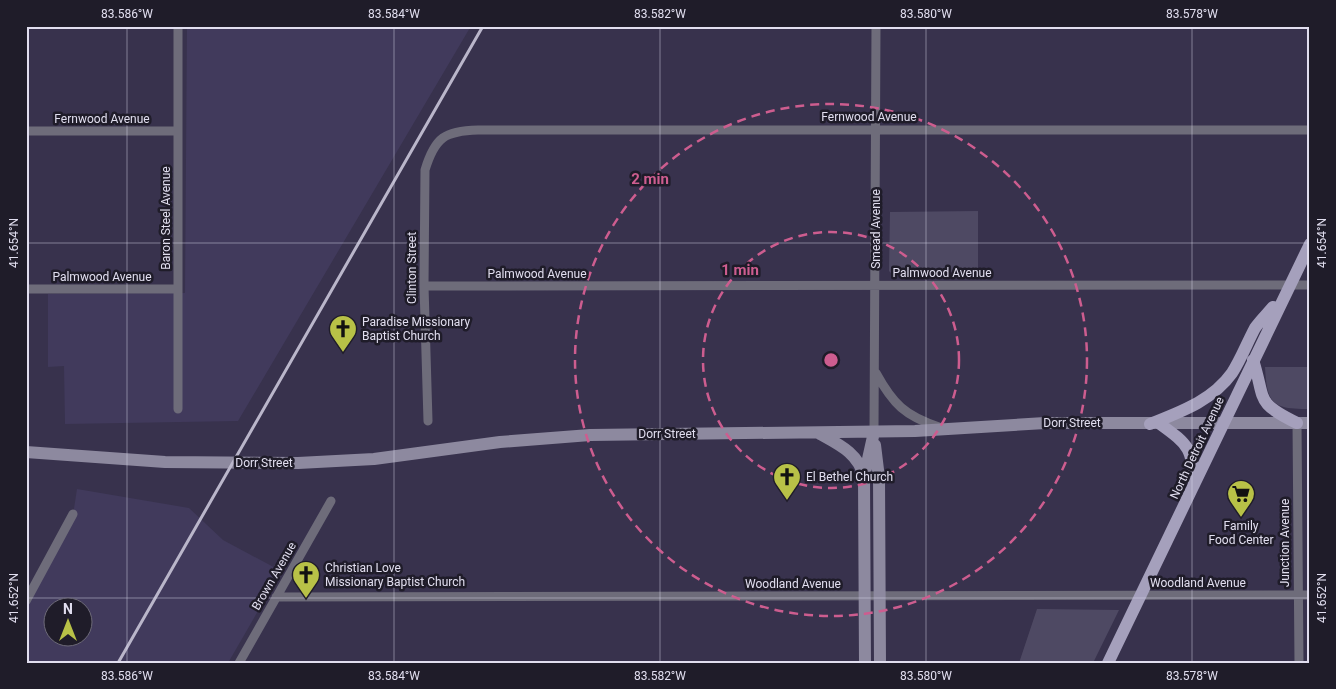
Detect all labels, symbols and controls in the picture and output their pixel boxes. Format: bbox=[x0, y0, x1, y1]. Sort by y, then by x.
text: 83.586°W bbox=[101, 7, 153, 21]
text: 83.584°W bbox=[368, 7, 420, 21]
text: 83.582°W bbox=[634, 7, 686, 21]
text: 83.580°W bbox=[900, 7, 952, 21]
text: 83.578°W bbox=[1166, 7, 1218, 21]
street label: Fernwood Avenue bbox=[821, 110, 917, 124]
street label: Fernwood Avenue bbox=[54, 112, 150, 126]
street label: Baron Steel Avenue bbox=[159, 166, 173, 270]
text: 2 min bbox=[631, 170, 669, 188]
street label: Smead Avenue bbox=[869, 189, 883, 269]
text: 41.654°N bbox=[7, 218, 21, 268]
text: 41.654°N bbox=[1315, 218, 1329, 268]
street label: Clinton Street bbox=[405, 232, 419, 304]
text: 1 min bbox=[721, 261, 759, 279]
street label: Palmwood Avenue bbox=[892, 266, 992, 280]
street label: Palmwood Avenue bbox=[487, 267, 587, 281]
street label: Palmwood Avenue bbox=[52, 270, 152, 284]
church icon: Paradise Missionary Baptist Church bbox=[328, 314, 358, 353]
place label: Paradise Missionary Baptist Church bbox=[362, 315, 470, 343]
centre of rings bbox=[822, 351, 840, 369]
street label: North Detroit Avenue bbox=[1167, 395, 1227, 501]
street label: Dorr Street bbox=[1043, 416, 1101, 430]
street label: Dorr Street bbox=[638, 427, 696, 441]
street label: Dorr Street bbox=[235, 456, 293, 470]
church icon: El Bethel Church bbox=[772, 462, 802, 501]
place label: El Bethel Church bbox=[806, 470, 893, 484]
supermarket icon: Family Food Center bbox=[1226, 479, 1256, 518]
street label: Junction Avenue bbox=[1278, 499, 1292, 587]
place label: Family Food Center bbox=[1208, 519, 1274, 547]
street label: Brown Avenue bbox=[249, 540, 299, 612]
church icon: Christian Love Missionary Baptist Church bbox=[291, 560, 321, 599]
place label: Christian Love Missionary Baptist Church bbox=[325, 561, 465, 589]
text: 41.652°N bbox=[7, 573, 21, 623]
text: 41.652°N bbox=[1315, 573, 1329, 623]
street label: Woodland Avenue bbox=[1150, 576, 1246, 590]
street label: Woodland Avenue bbox=[745, 577, 841, 591]
north arrow bbox=[42, 596, 92, 646]
text: N bbox=[63, 601, 73, 617]
text: 83.586°W bbox=[101, 669, 153, 683]
text: 83.584°W bbox=[368, 669, 420, 683]
text: 83.582°W bbox=[634, 669, 686, 683]
text: 83.580°W bbox=[900, 669, 952, 683]
text: 83.578°W bbox=[1166, 669, 1218, 683]

